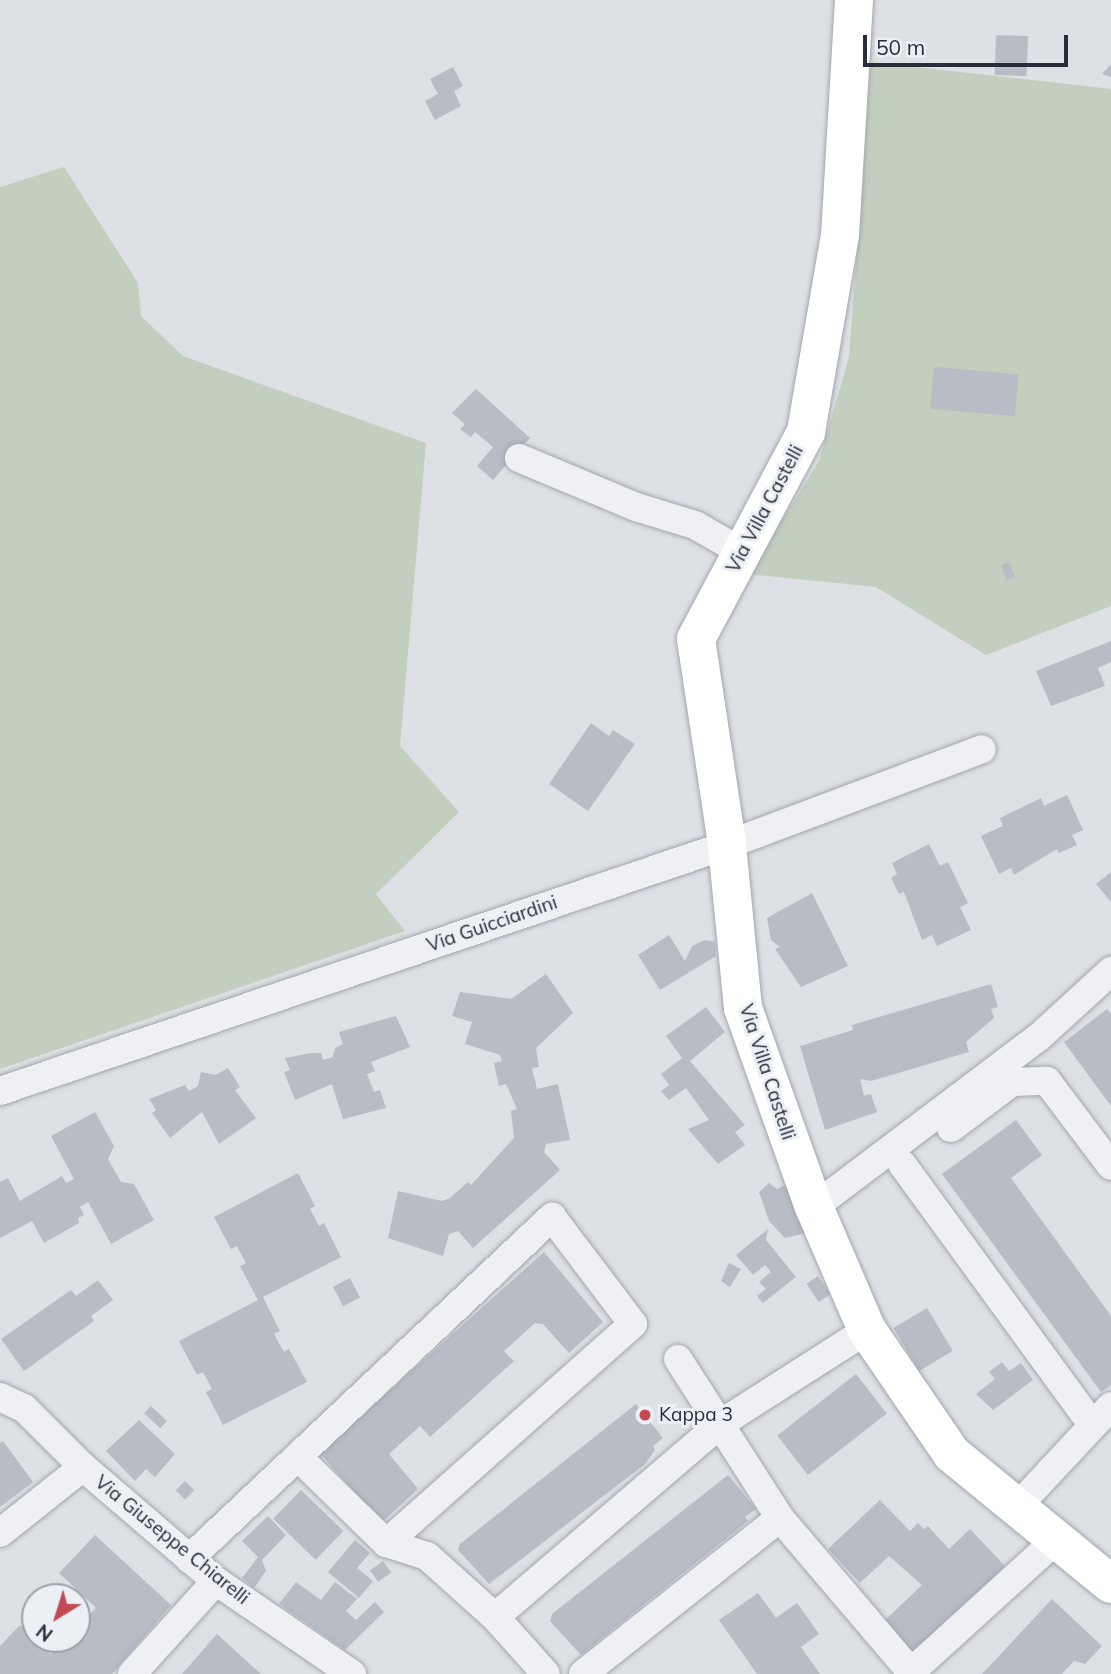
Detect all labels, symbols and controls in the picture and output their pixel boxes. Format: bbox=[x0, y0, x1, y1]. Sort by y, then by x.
scale bar bbox=[866, 21, 1071, 65]
text: 50 m bbox=[876, 34, 925, 60]
street label: Via Villa Castelli bbox=[722, 441, 808, 577]
street label: Via Guicciardini bbox=[424, 891, 560, 957]
street label: Via Villa Castelli bbox=[734, 1001, 800, 1143]
place label: Kappa 3 bbox=[659, 1404, 733, 1426]
marker: Kappa 3 bbox=[637, 1407, 653, 1423]
street label: Via Giuseppe Chiarelli bbox=[90, 1471, 254, 1609]
north arrow bbox=[21, 1583, 91, 1653]
text: N bbox=[31, 1619, 57, 1647]

